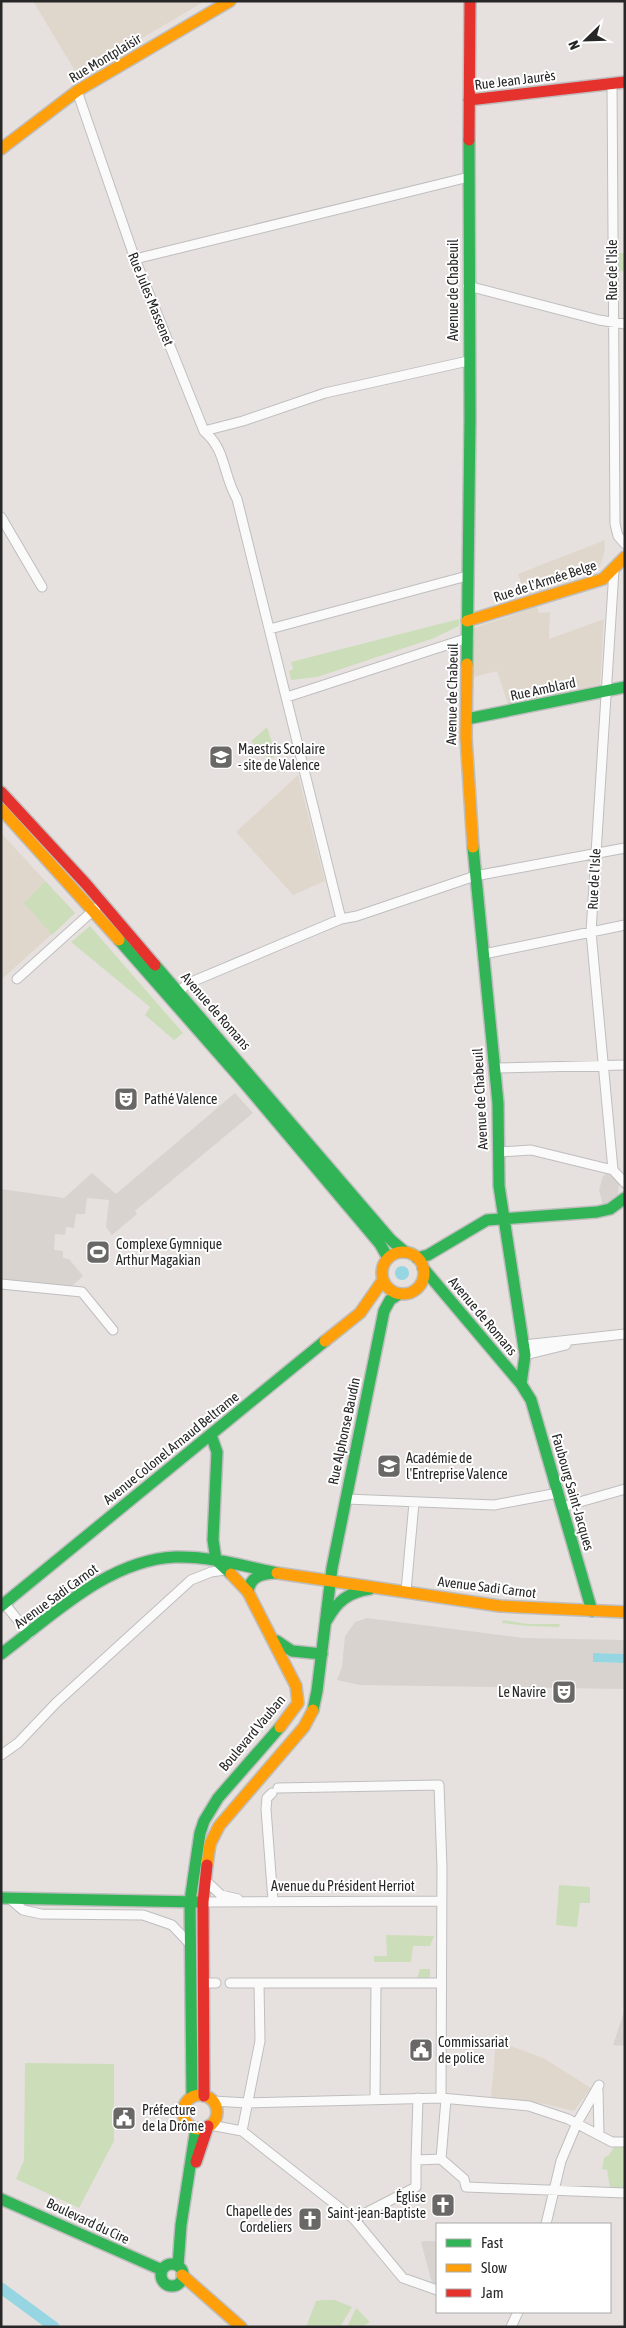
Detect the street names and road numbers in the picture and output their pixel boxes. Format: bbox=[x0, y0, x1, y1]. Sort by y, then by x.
street label: Rue Montplaisir bbox=[66, 30, 145, 86]
street label: Rue Jean Jaurès bbox=[474, 67, 556, 93]
street label: Avenue de Chabeuil bbox=[445, 239, 461, 341]
street label: Rue de l'Isle bbox=[604, 239, 620, 301]
street label: Rue Jules Massenet bbox=[125, 250, 177, 348]
street label: Rue de l'Armée Belge bbox=[492, 557, 598, 605]
street label: Avenue de Chabeuil bbox=[443, 643, 461, 745]
street label: Rue Amblard bbox=[509, 674, 577, 704]
street label: Rue de l'Isle bbox=[584, 848, 604, 910]
street label: Avenue de Romans bbox=[178, 969, 254, 1053]
street label: Avenue de Chabeuil bbox=[469, 1047, 491, 1150]
street label: Avenue de Romans bbox=[446, 1274, 520, 1359]
street label: Rue Alphonse Baudin bbox=[325, 1376, 363, 1486]
street label: Avenue Colonel Arnaud Beltrame bbox=[100, 1388, 242, 1508]
street label: Faubourg Saint-Jacques bbox=[549, 1432, 597, 1552]
street label: Avenue Sadi Carnot bbox=[11, 1560, 101, 1632]
street label: Avenue Sadi Carnot bbox=[437, 1573, 537, 1601]
street label: Boulevard Vauban bbox=[216, 1692, 288, 1774]
street label: Avenue du Président Herriot bbox=[271, 1878, 415, 1894]
street label: Boulevard du Cire bbox=[44, 2195, 132, 2247]

